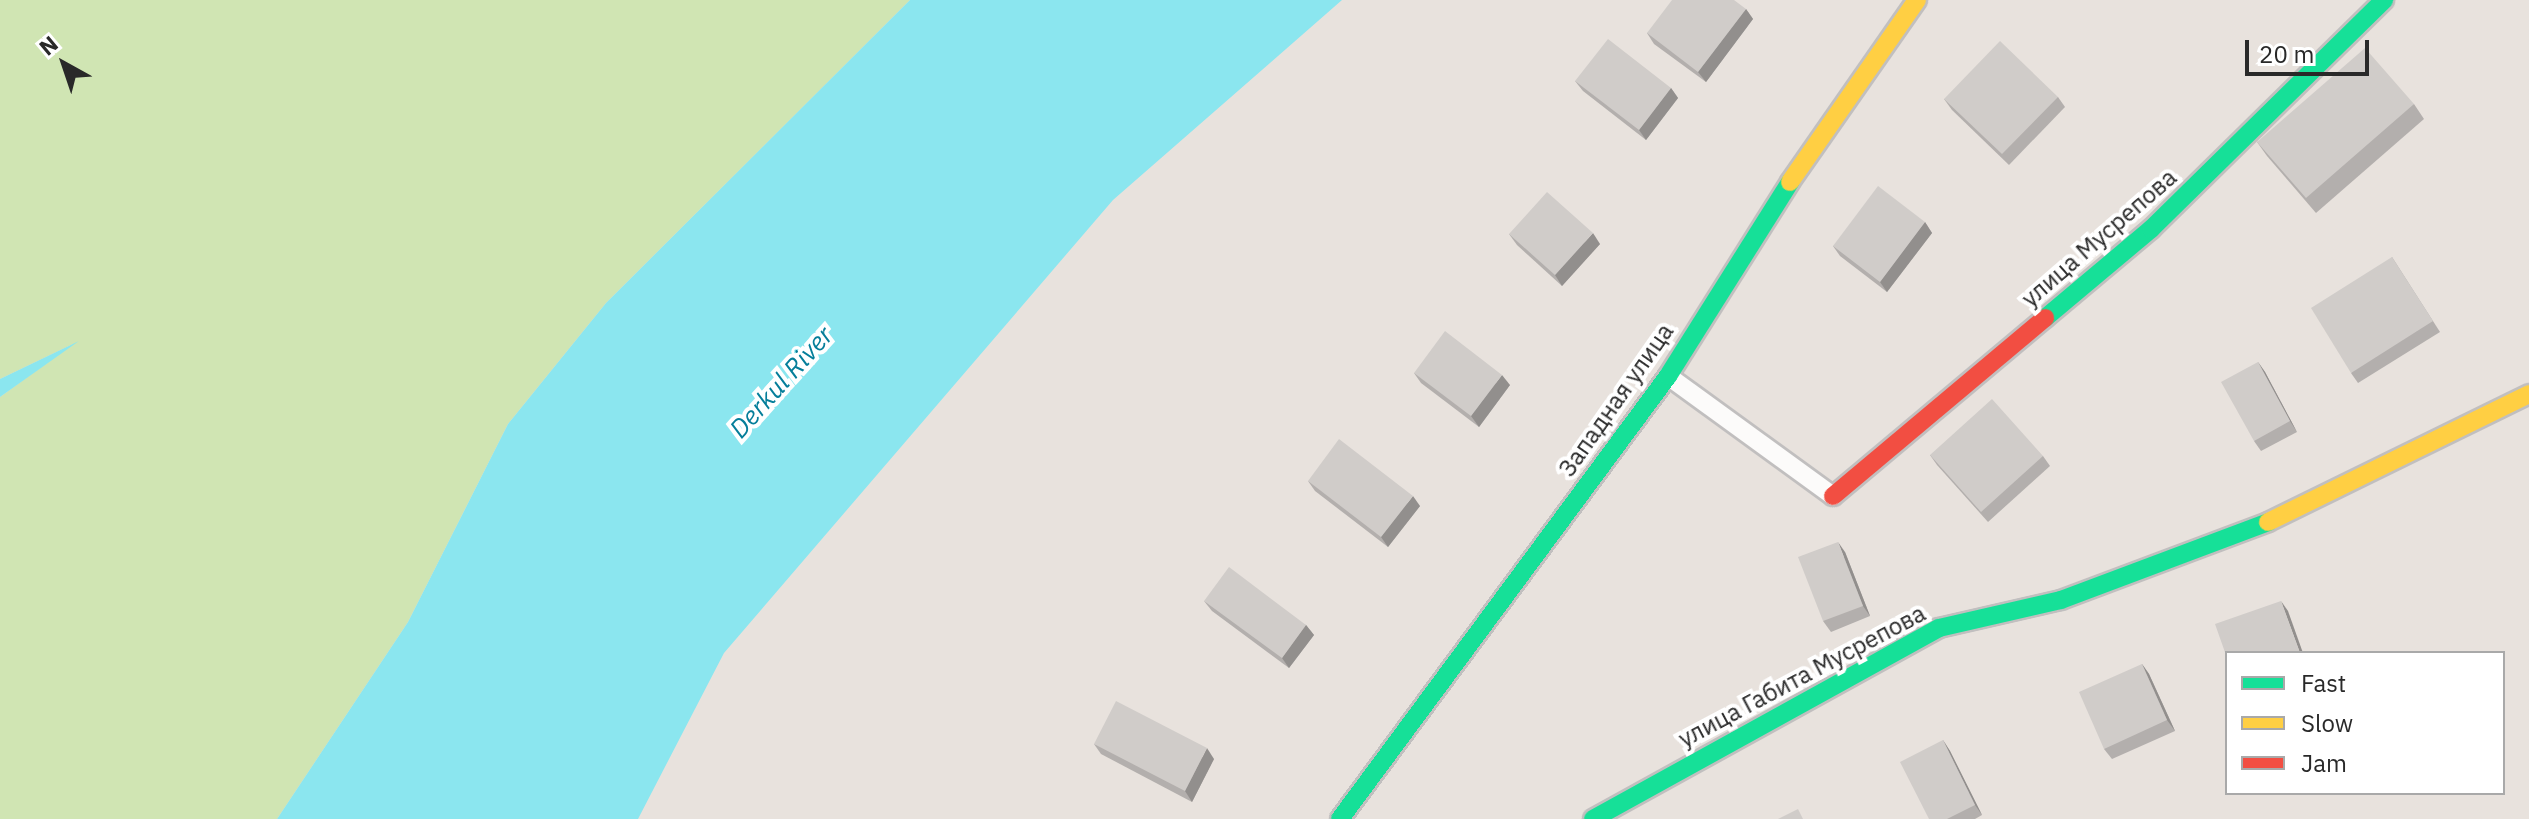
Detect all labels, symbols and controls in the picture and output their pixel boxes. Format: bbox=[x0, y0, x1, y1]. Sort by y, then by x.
north arrow bbox=[24, 24, 104, 104]
scale bar bbox=[2249, 24, 2373, 74]
text: N bbox=[33, 29, 64, 61]
text: 20 m bbox=[2259, 38, 2314, 70]
street label: улица Мусрепова bbox=[2016, 163, 2182, 313]
street label: Западная улица bbox=[1552, 318, 1680, 482]
water label: Derkul River bbox=[723, 320, 839, 444]
street label: улица Габита Мусрепова bbox=[1674, 599, 1930, 753]
legend bbox=[2225, 651, 2505, 795]
text: Fast bbox=[2301, 667, 2346, 699]
text: Slow bbox=[2301, 707, 2353, 739]
text: Jam bbox=[2301, 747, 2347, 779]

